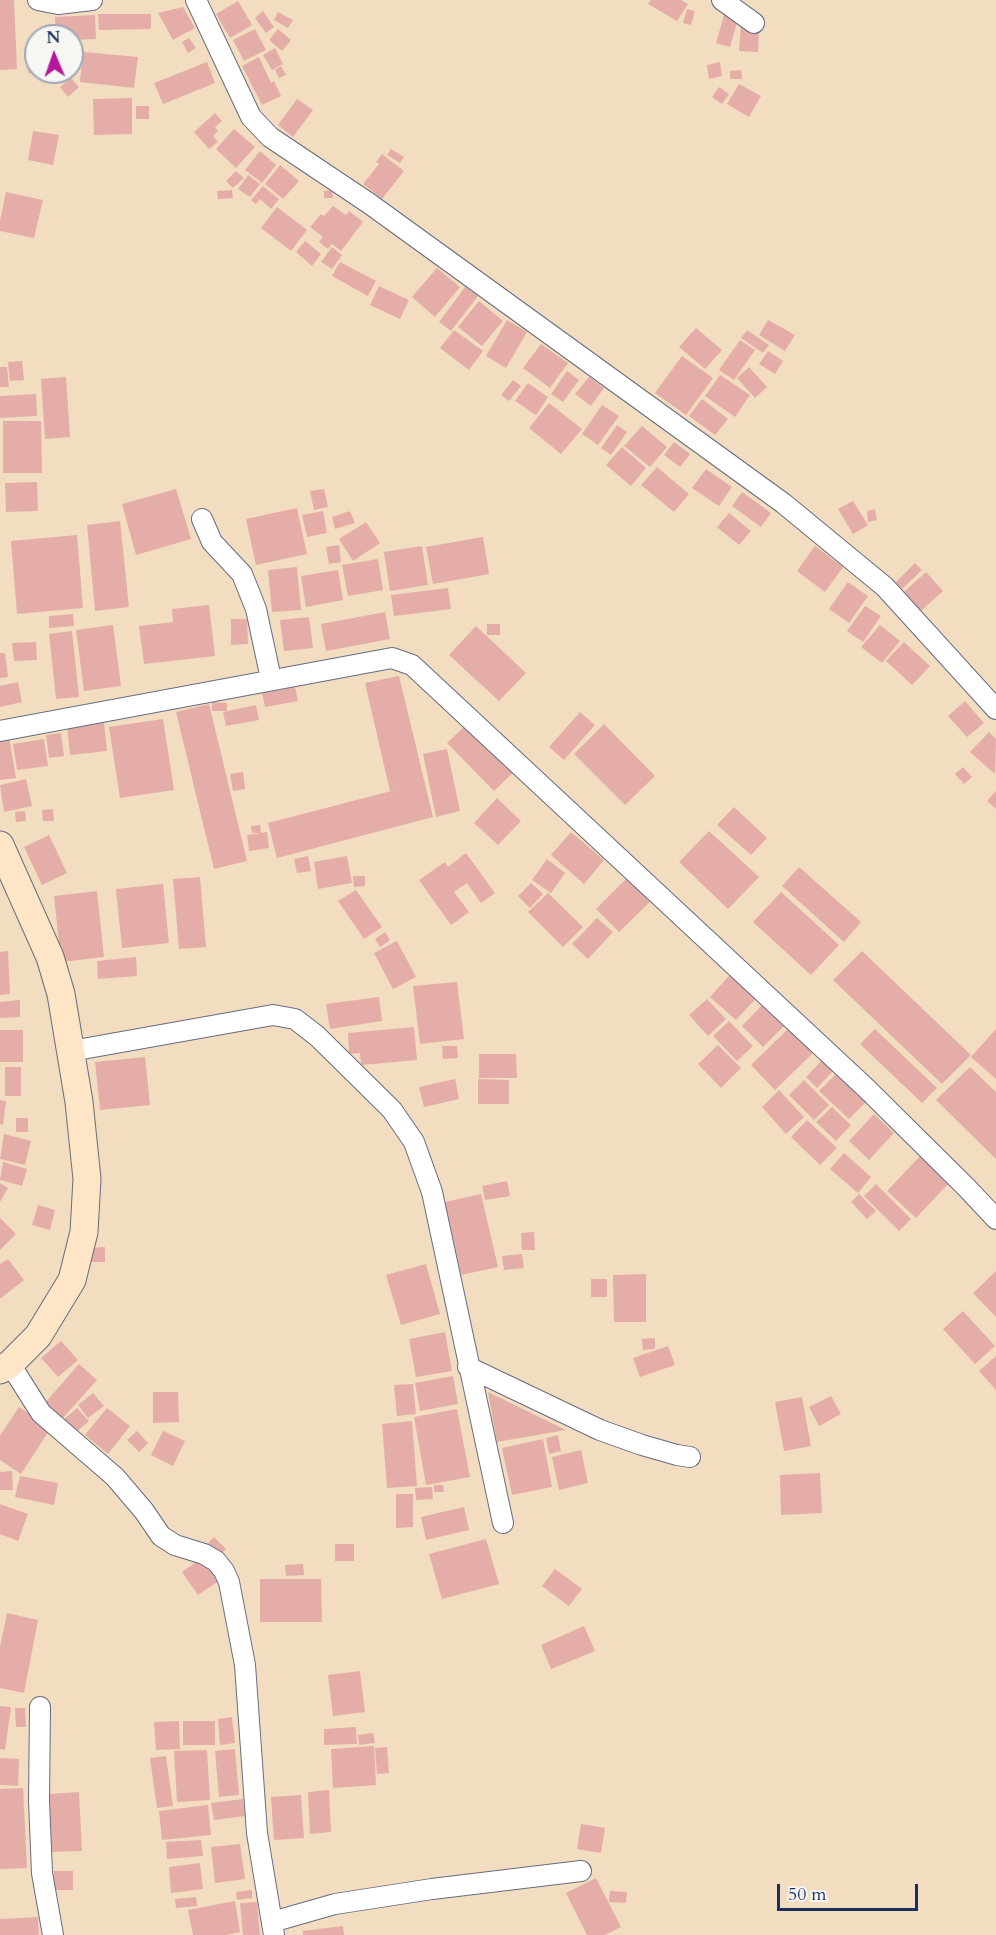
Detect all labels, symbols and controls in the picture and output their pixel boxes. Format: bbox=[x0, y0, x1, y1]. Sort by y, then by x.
north arrow bbox=[24, 24, 84, 84]
text: N bbox=[46, 27, 61, 49]
scale bar bbox=[780, 1872, 921, 1910]
text: 50 m bbox=[788, 1882, 827, 1907]

